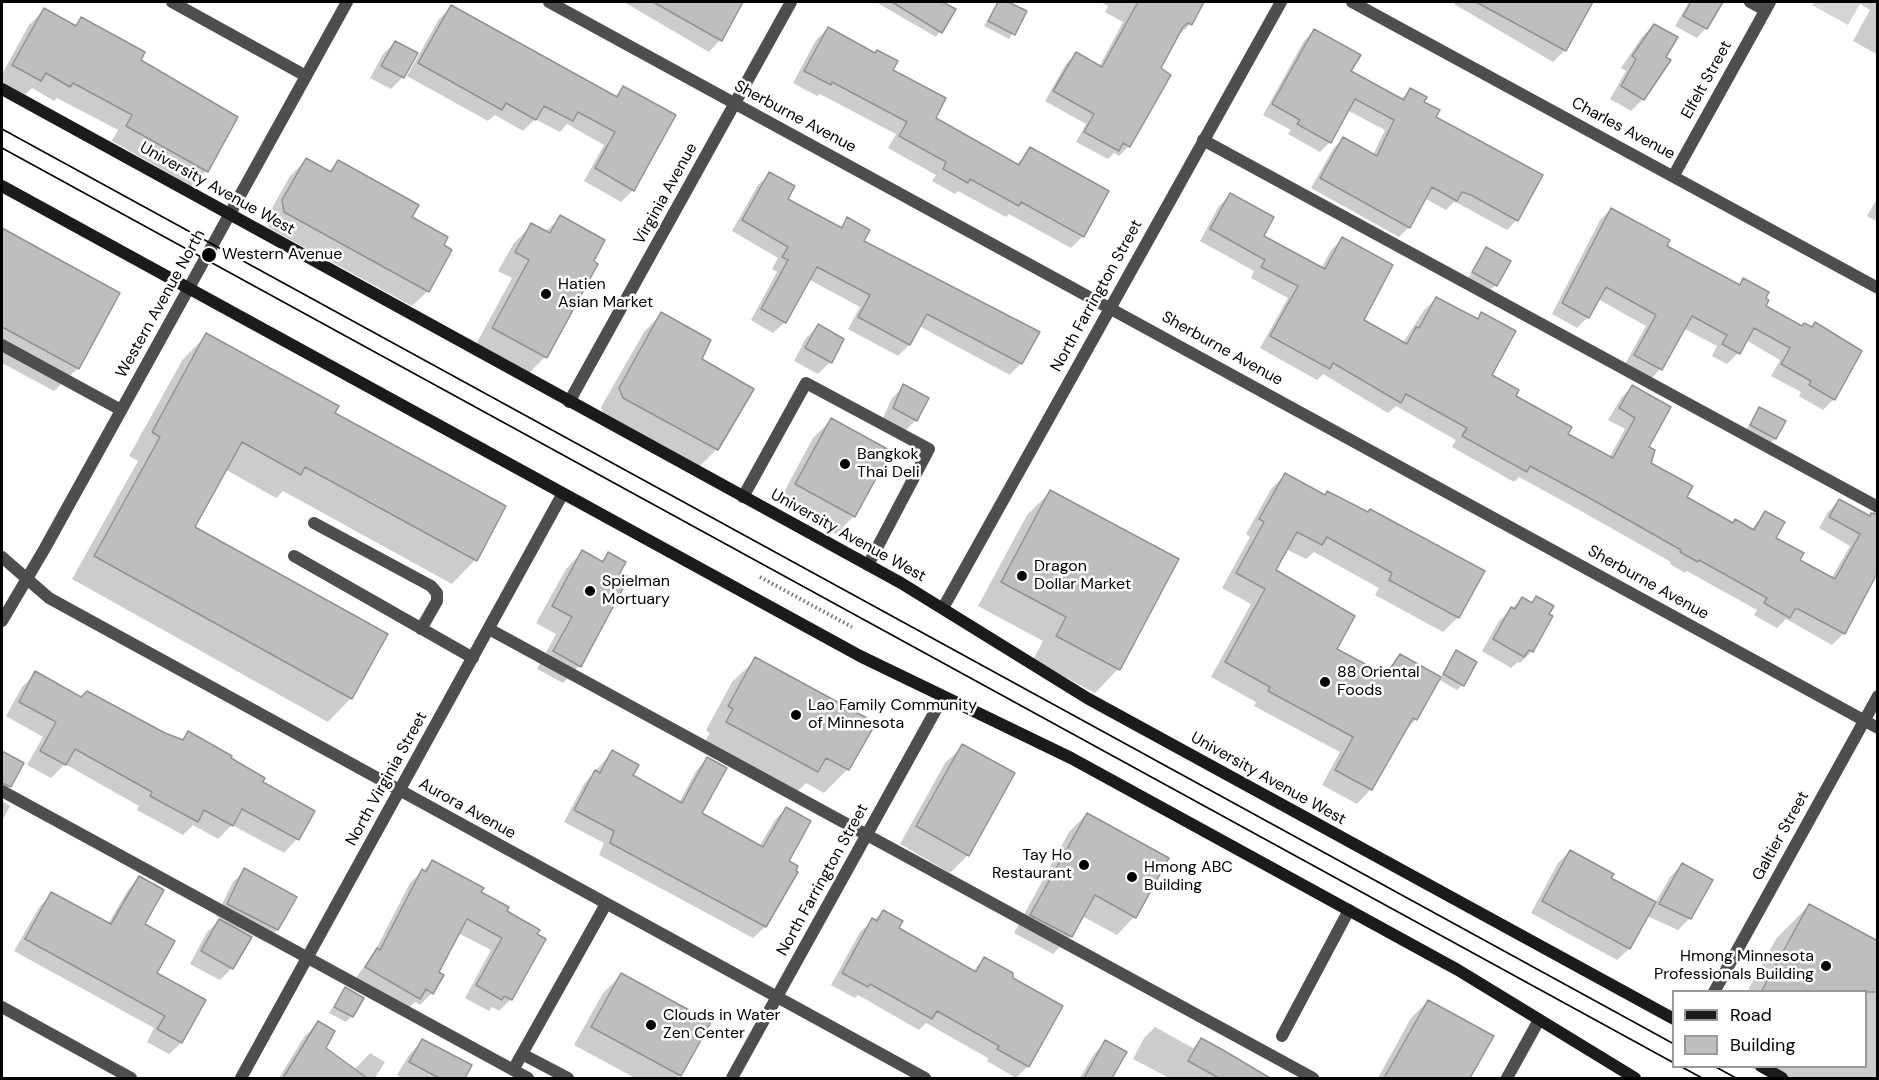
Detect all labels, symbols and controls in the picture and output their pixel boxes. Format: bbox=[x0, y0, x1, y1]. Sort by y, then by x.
street label: Elfelt Street bbox=[1678, 38, 1736, 122]
street label: Sherburne Avenue bbox=[731, 77, 859, 157]
street label: Charles Avenue bbox=[1568, 94, 1678, 164]
street label: University Avenue West bbox=[136, 138, 298, 240]
street label: Virginia Avenue bbox=[630, 140, 702, 248]
street label: North Farrington Street bbox=[1047, 217, 1147, 375]
street label: Western Avenue North bbox=[112, 227, 210, 381]
place label: Western Avenue bbox=[222, 245, 342, 265]
marker: Western Avenue bbox=[200, 246, 218, 264]
place label: Hatien Asian Market bbox=[558, 275, 653, 313]
marker: Hatien Asian Market bbox=[539, 287, 553, 301]
street label: Sherburne Avenue bbox=[1158, 308, 1286, 390]
place label: Bangkok Thai Deli bbox=[857, 445, 919, 483]
marker: Bangkok Thai Deli bbox=[838, 457, 852, 471]
street label: University Avenue West bbox=[767, 485, 929, 587]
street label: Sherburne Avenue bbox=[1584, 542, 1712, 624]
place label: Dragon Dollar Market bbox=[1034, 557, 1131, 595]
marker: Dragon Dollar Market bbox=[1015, 569, 1029, 583]
place label: Spielman Mortuary bbox=[602, 572, 670, 610]
marker: Spielman Mortuary bbox=[583, 584, 597, 598]
place label: 88 Oriental Foods bbox=[1337, 663, 1420, 701]
marker: 88 Oriental Foods bbox=[1318, 675, 1332, 689]
place label: Lao Family Community of Minnesota bbox=[808, 696, 977, 734]
marker: Lao Family Community of Minnesota bbox=[789, 708, 803, 722]
street label: North Virginia Street bbox=[342, 709, 432, 849]
street label: University Avenue West bbox=[1187, 728, 1349, 830]
street label: Aurora Avenue bbox=[415, 774, 519, 844]
street label: Galtier Street bbox=[1749, 788, 1813, 884]
street label: North Farrington Street bbox=[773, 801, 873, 959]
place label: Tay Ho Restaurant bbox=[992, 846, 1072, 884]
marker: Tay Ho Restaurant bbox=[1077, 858, 1091, 872]
place label: Hmong ABC Building bbox=[1144, 858, 1233, 896]
marker: Hmong ABC Building bbox=[1125, 870, 1139, 884]
place label: Hmong Minnesota Professionals Building bbox=[1654, 947, 1814, 985]
marker: Hmong Minnesota Professionals Building bbox=[1819, 959, 1833, 973]
legend bbox=[1672, 990, 1867, 1068]
text: Road bbox=[1730, 1003, 1772, 1027]
place label: Clouds in Water Zen Center bbox=[663, 1006, 781, 1044]
marker: Clouds in Water Zen Center bbox=[644, 1018, 658, 1032]
text: Building bbox=[1730, 1033, 1795, 1057]

